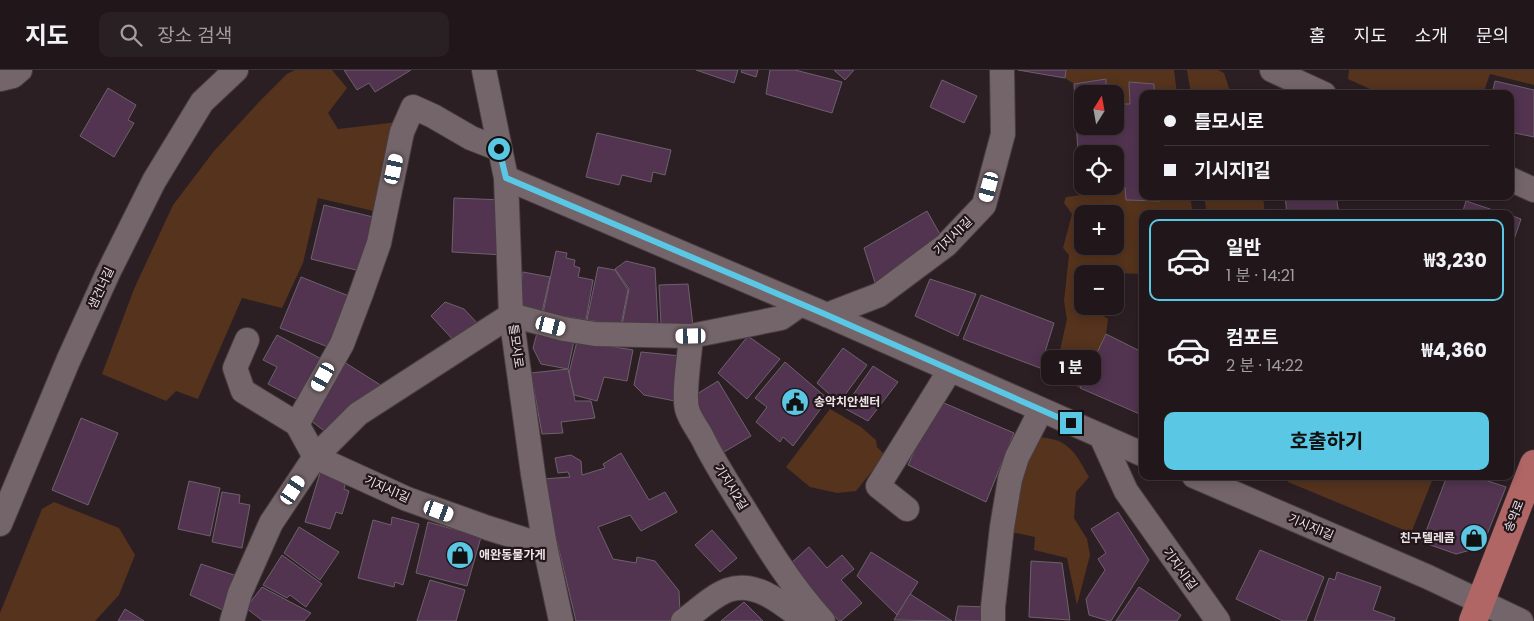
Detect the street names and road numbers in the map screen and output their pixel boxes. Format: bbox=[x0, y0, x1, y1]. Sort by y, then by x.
street label: 기지시1길 bbox=[929, 213, 976, 258]
street label: 샘건너길 bbox=[84, 264, 118, 311]
street label: 틀모시로 bbox=[505, 323, 528, 369]
street label: 기지시2길 bbox=[711, 461, 752, 513]
street label: 기지시1길 bbox=[362, 471, 413, 506]
street label: 송악로 bbox=[1499, 497, 1528, 534]
street label: 기시지1길 bbox=[1286, 509, 1337, 544]
street label: 기지시1길 bbox=[1159, 544, 1201, 593]

